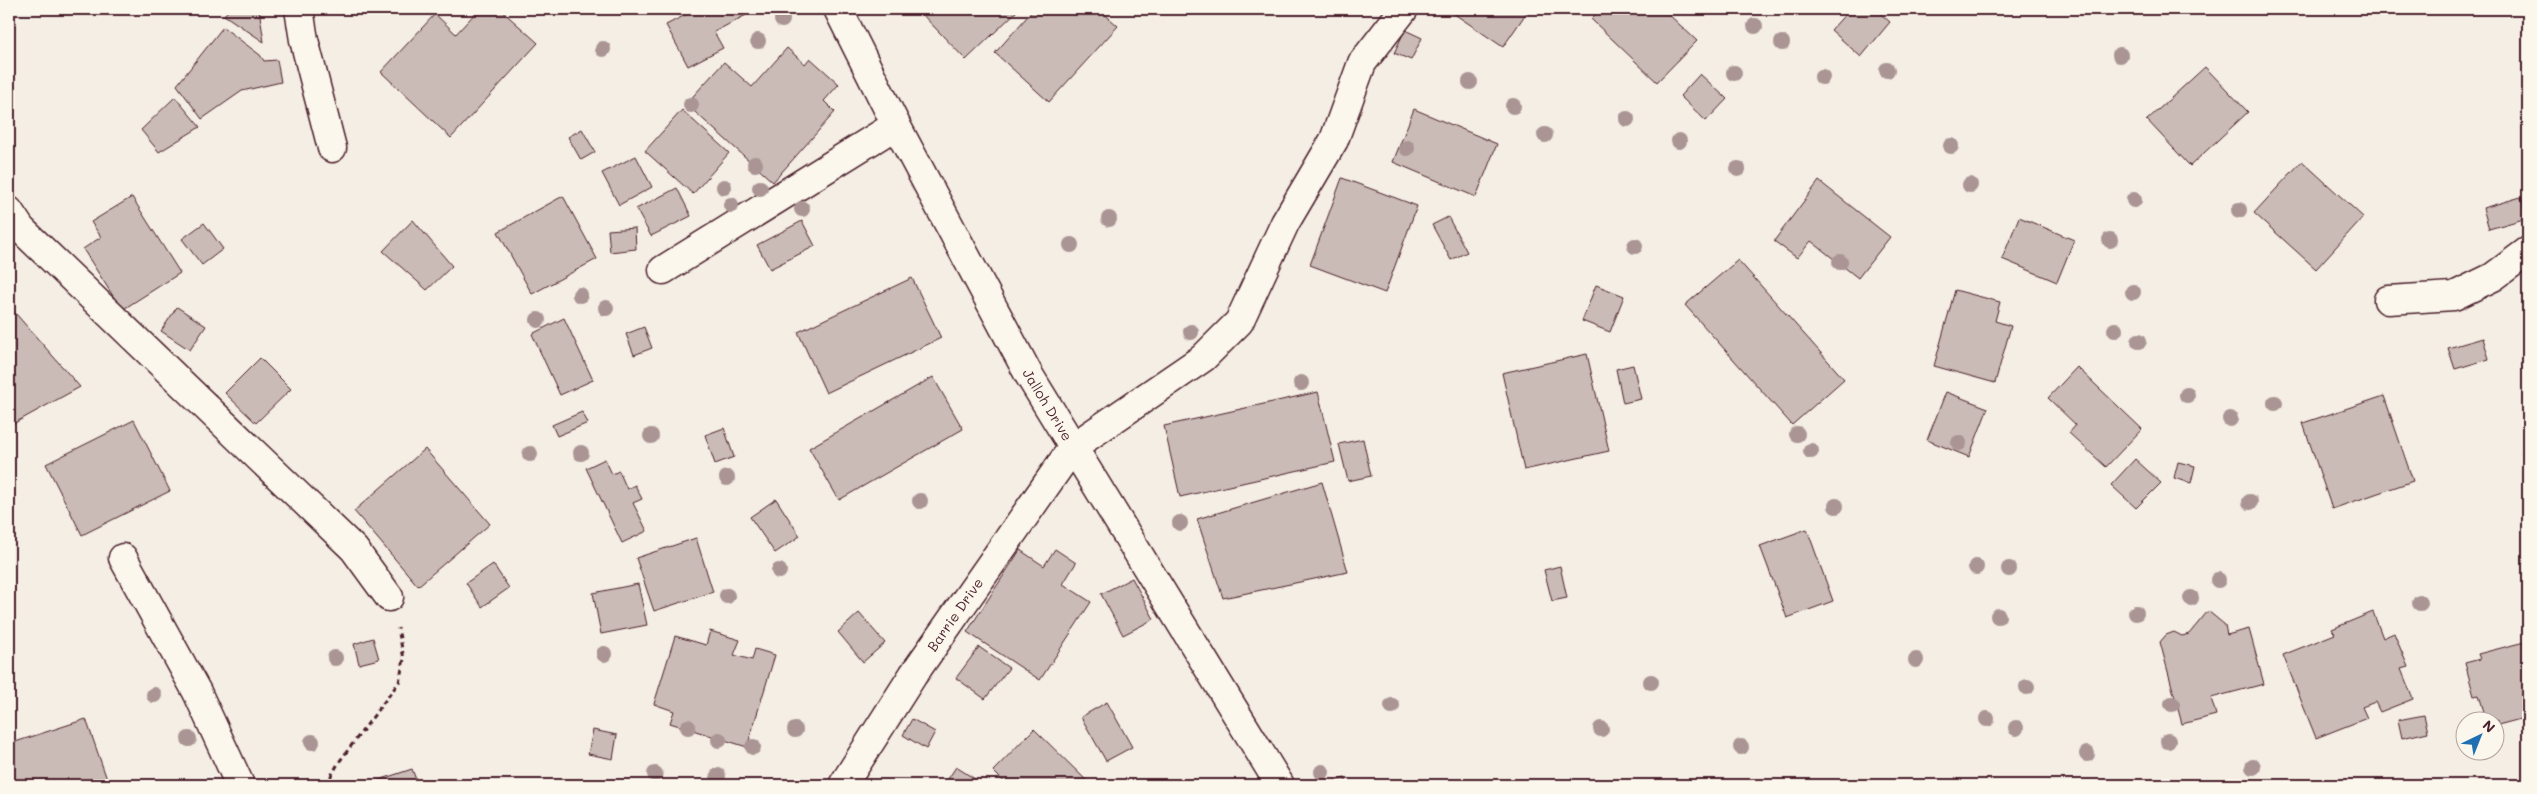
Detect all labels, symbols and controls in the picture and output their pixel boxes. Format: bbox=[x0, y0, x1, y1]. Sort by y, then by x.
street label: Jalloh Drive bbox=[1018, 365, 1077, 444]
street label: Barrie Drive bbox=[922, 574, 987, 655]
north arrow bbox=[2454, 712, 2504, 762]
text: N bbox=[2479, 716, 2500, 737]

